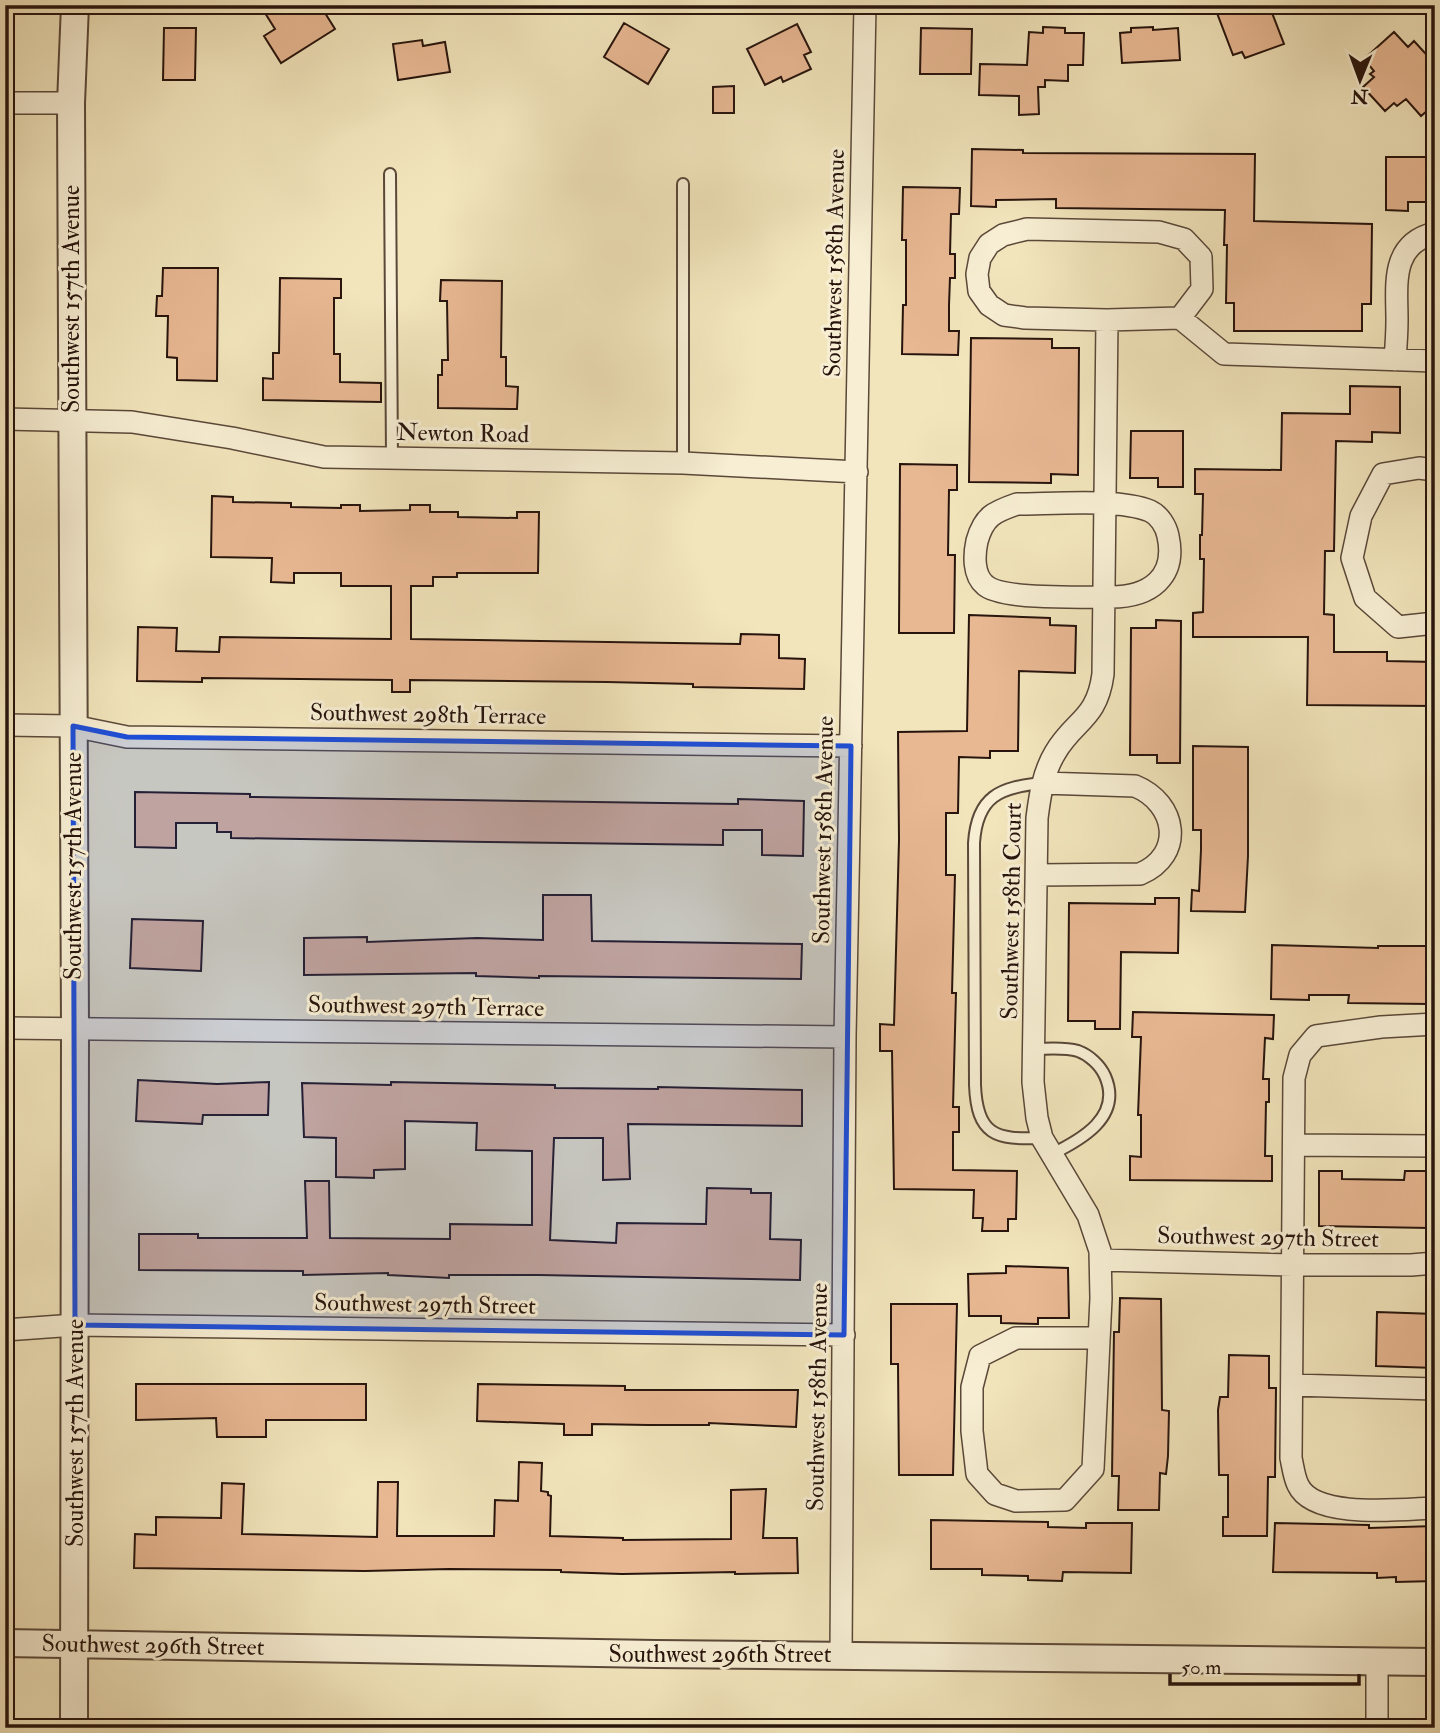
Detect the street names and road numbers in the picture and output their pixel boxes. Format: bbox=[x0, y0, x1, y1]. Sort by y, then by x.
street label: Southwest 158th Avenue bbox=[817, 149, 852, 377]
street label: Southwest 157th Avenue bbox=[56, 185, 87, 413]
street label: Newton Road bbox=[396, 417, 530, 450]
street label: Southwest 298th Terrace bbox=[310, 697, 546, 732]
street label: Southwest 158th Avenue bbox=[806, 716, 841, 944]
street label: Southwest 157th Avenue bbox=[58, 752, 89, 980]
street label: Southwest 158th Court bbox=[994, 802, 1029, 1020]
street label: Southwest 297th Terrace bbox=[308, 989, 544, 1024]
street label: Southwest 297th Street bbox=[1157, 1220, 1379, 1255]
street label: Southwest 158th Avenue bbox=[800, 1283, 835, 1511]
street label: Southwest 297th Street bbox=[314, 1287, 536, 1322]
street label: Southwest 157th Avenue bbox=[60, 1319, 91, 1547]
street label: Southwest 296th Street bbox=[41, 1628, 265, 1663]
street label: Southwest 296th Street bbox=[609, 1639, 832, 1670]

